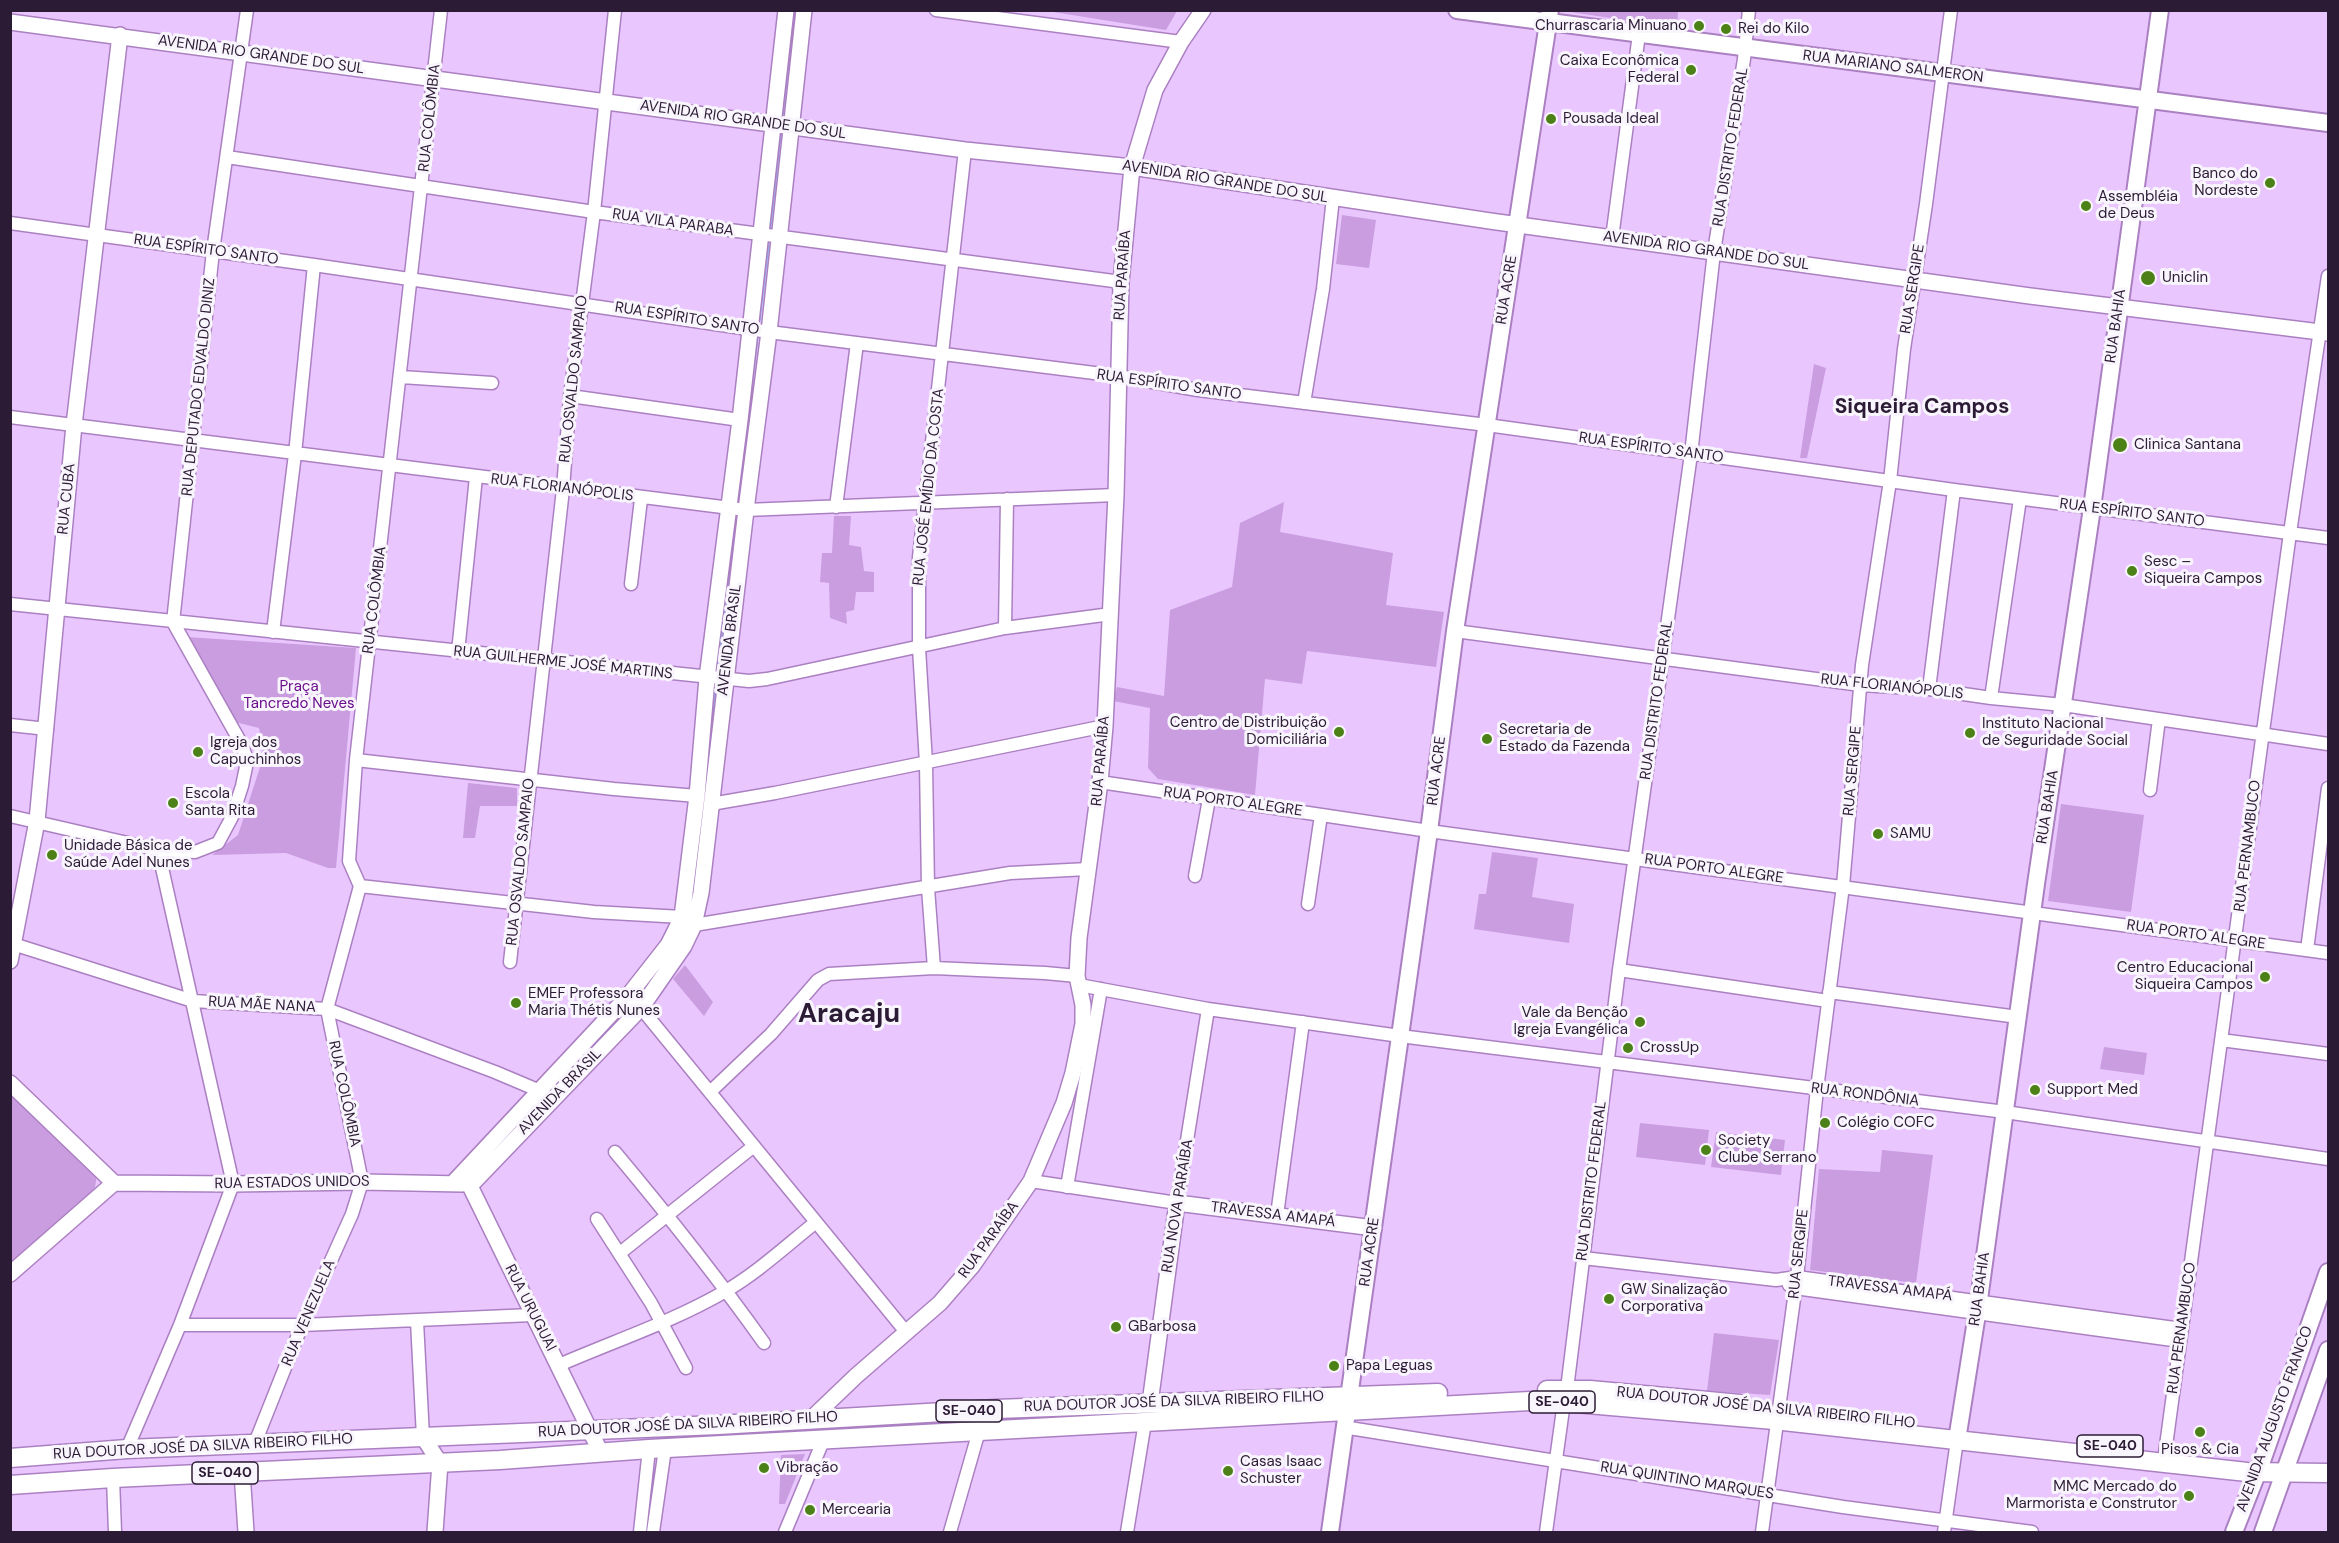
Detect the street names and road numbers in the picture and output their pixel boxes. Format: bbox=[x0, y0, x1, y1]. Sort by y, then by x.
street label: AVENIDA RIO GRANDE DO SUL bbox=[157, 32, 365, 78]
street label: RUA MARIANO SALMERON bbox=[1802, 47, 1984, 87]
street label: RUA COLÔMBIA bbox=[415, 63, 445, 173]
street label: RUA DISTRITO FEDERAL bbox=[1710, 66, 1752, 228]
street label: AVENIDA RIO GRANDE DO SUL bbox=[639, 97, 847, 143]
street label: AVENIDA RIO GRANDE DO SUL bbox=[1121, 157, 1329, 207]
street label: RUA VILA PARABA bbox=[611, 206, 735, 240]
street label: AVENIDA RIO GRANDE DO SUL bbox=[1602, 228, 1810, 274]
street label: RUA PARAÍBA bbox=[1111, 229, 1135, 321]
street label: RUA ESPÍRITO SANTO bbox=[132, 231, 280, 269]
street label: RUA SERGIPE bbox=[1897, 243, 1929, 335]
street label: RUA ACRE bbox=[1493, 254, 1521, 326]
street label: RUA DEPUTADO EDVALDO DINIZ bbox=[179, 277, 219, 497]
street label: RUA BAHIA bbox=[2102, 288, 2130, 364]
street label: RUA OSVALDO SAMPAIO bbox=[556, 294, 592, 464]
street label: RUA ESPÍRITO SANTO bbox=[613, 299, 761, 339]
street label: RUA ESPÍRITO SANTO bbox=[1095, 366, 1243, 404]
street label: RUA JOSÉ EMÍDIO DA COSTA bbox=[910, 388, 948, 586]
street label: RUA ESPÍRITO SANTO bbox=[1577, 429, 1725, 467]
street label: RUA CUBA bbox=[54, 462, 80, 536]
street label: RUA FLORIANÓPOLIS bbox=[490, 470, 634, 506]
street label: RUA ESPÍRITO SANTO bbox=[2058, 495, 2206, 531]
street label: RUA COLÔMBIA bbox=[359, 545, 391, 655]
street label: AVENIDA BRASIL bbox=[714, 583, 746, 697]
street label: RUA DISTRITO FEDERAL bbox=[1637, 619, 1677, 781]
street label: RUA GUILHERME JOSÉ MARTINS bbox=[453, 643, 673, 683]
street label: RUA FLORIANÓPOLIS bbox=[1820, 671, 1964, 703]
street label: RUA PARAÍBA bbox=[1088, 715, 1114, 807]
street label: RUA SERGIPE bbox=[1840, 725, 1866, 817]
street label: RUA ACRE bbox=[1424, 735, 1450, 807]
street label: RUA BAHIA bbox=[2033, 769, 2063, 845]
street label: RUA OSVALDO SAMPAIO bbox=[503, 777, 539, 947]
street label: RUA PERNAMBUCO bbox=[2231, 779, 2265, 913]
street label: RUA PORTO ALEGRE bbox=[1162, 783, 1304, 821]
street label: RUA PORTO ALEGRE bbox=[1643, 850, 1785, 888]
street label: RUA PORTO ALEGRE bbox=[2125, 916, 2267, 954]
street label: RUA MÃE NANA bbox=[208, 993, 316, 1017]
street label: RUA COLÔMBIA bbox=[324, 1039, 364, 1149]
street label: AVENIDA BRASIL bbox=[514, 1045, 606, 1139]
street label: RUA RONDÔNIA bbox=[1810, 1079, 1920, 1111]
street label: RUA DISTRITO FEDERAL bbox=[1573, 1100, 1611, 1262]
street label: RUA NOVA PARAÍBA bbox=[1159, 1138, 1197, 1274]
street label: RUA ESTADOS UNIDOS bbox=[214, 1173, 370, 1193]
street label: RUA PARAÍBA bbox=[955, 1198, 1023, 1282]
street label: TRAVESSA AMAPÁ bbox=[1210, 1198, 1336, 1232]
street label: RUA SERGIPE bbox=[1785, 1208, 1813, 1300]
street label: RUA ACRE bbox=[1356, 1216, 1384, 1288]
street label: RUA BAHIA bbox=[1966, 1251, 1994, 1327]
street label: RUA VENEZUELA bbox=[278, 1257, 340, 1369]
street label: RUA PERNAMBUCO bbox=[2164, 1261, 2200, 1395]
street label: RUA URUGUAI bbox=[500, 1262, 560, 1354]
street label: TRAVESSA AMAPÁ bbox=[1827, 1272, 1953, 1306]
street label: AVENIDA AUGUSTO FRANCO bbox=[2233, 1324, 2317, 1514]
street label: RUA DOUTOR JOSÉ DA SILVA RIBEIRO FILHO bbox=[1616, 1383, 1916, 1433]
street label: RUA DOUTOR JOSÉ DA SILVA RIBEIRO FILHO bbox=[1024, 1388, 1324, 1416]
road number: SE-040 bbox=[1529, 1391, 1595, 1413]
road number: SE-040 bbox=[936, 1400, 1002, 1422]
street label: RUA DOUTOR JOSÉ DA SILVA RIBEIRO FILHO bbox=[538, 1408, 838, 1442]
street label: RUA DOUTOR JOSÉ DA SILVA RIBEIRO FILHO bbox=[53, 1430, 353, 1464]
road number: SE-040 bbox=[2077, 1435, 2143, 1457]
street label: RUA QUINTINO MARQUES bbox=[1599, 1458, 1775, 1504]
road number: SE-040 bbox=[192, 1462, 258, 1484]

